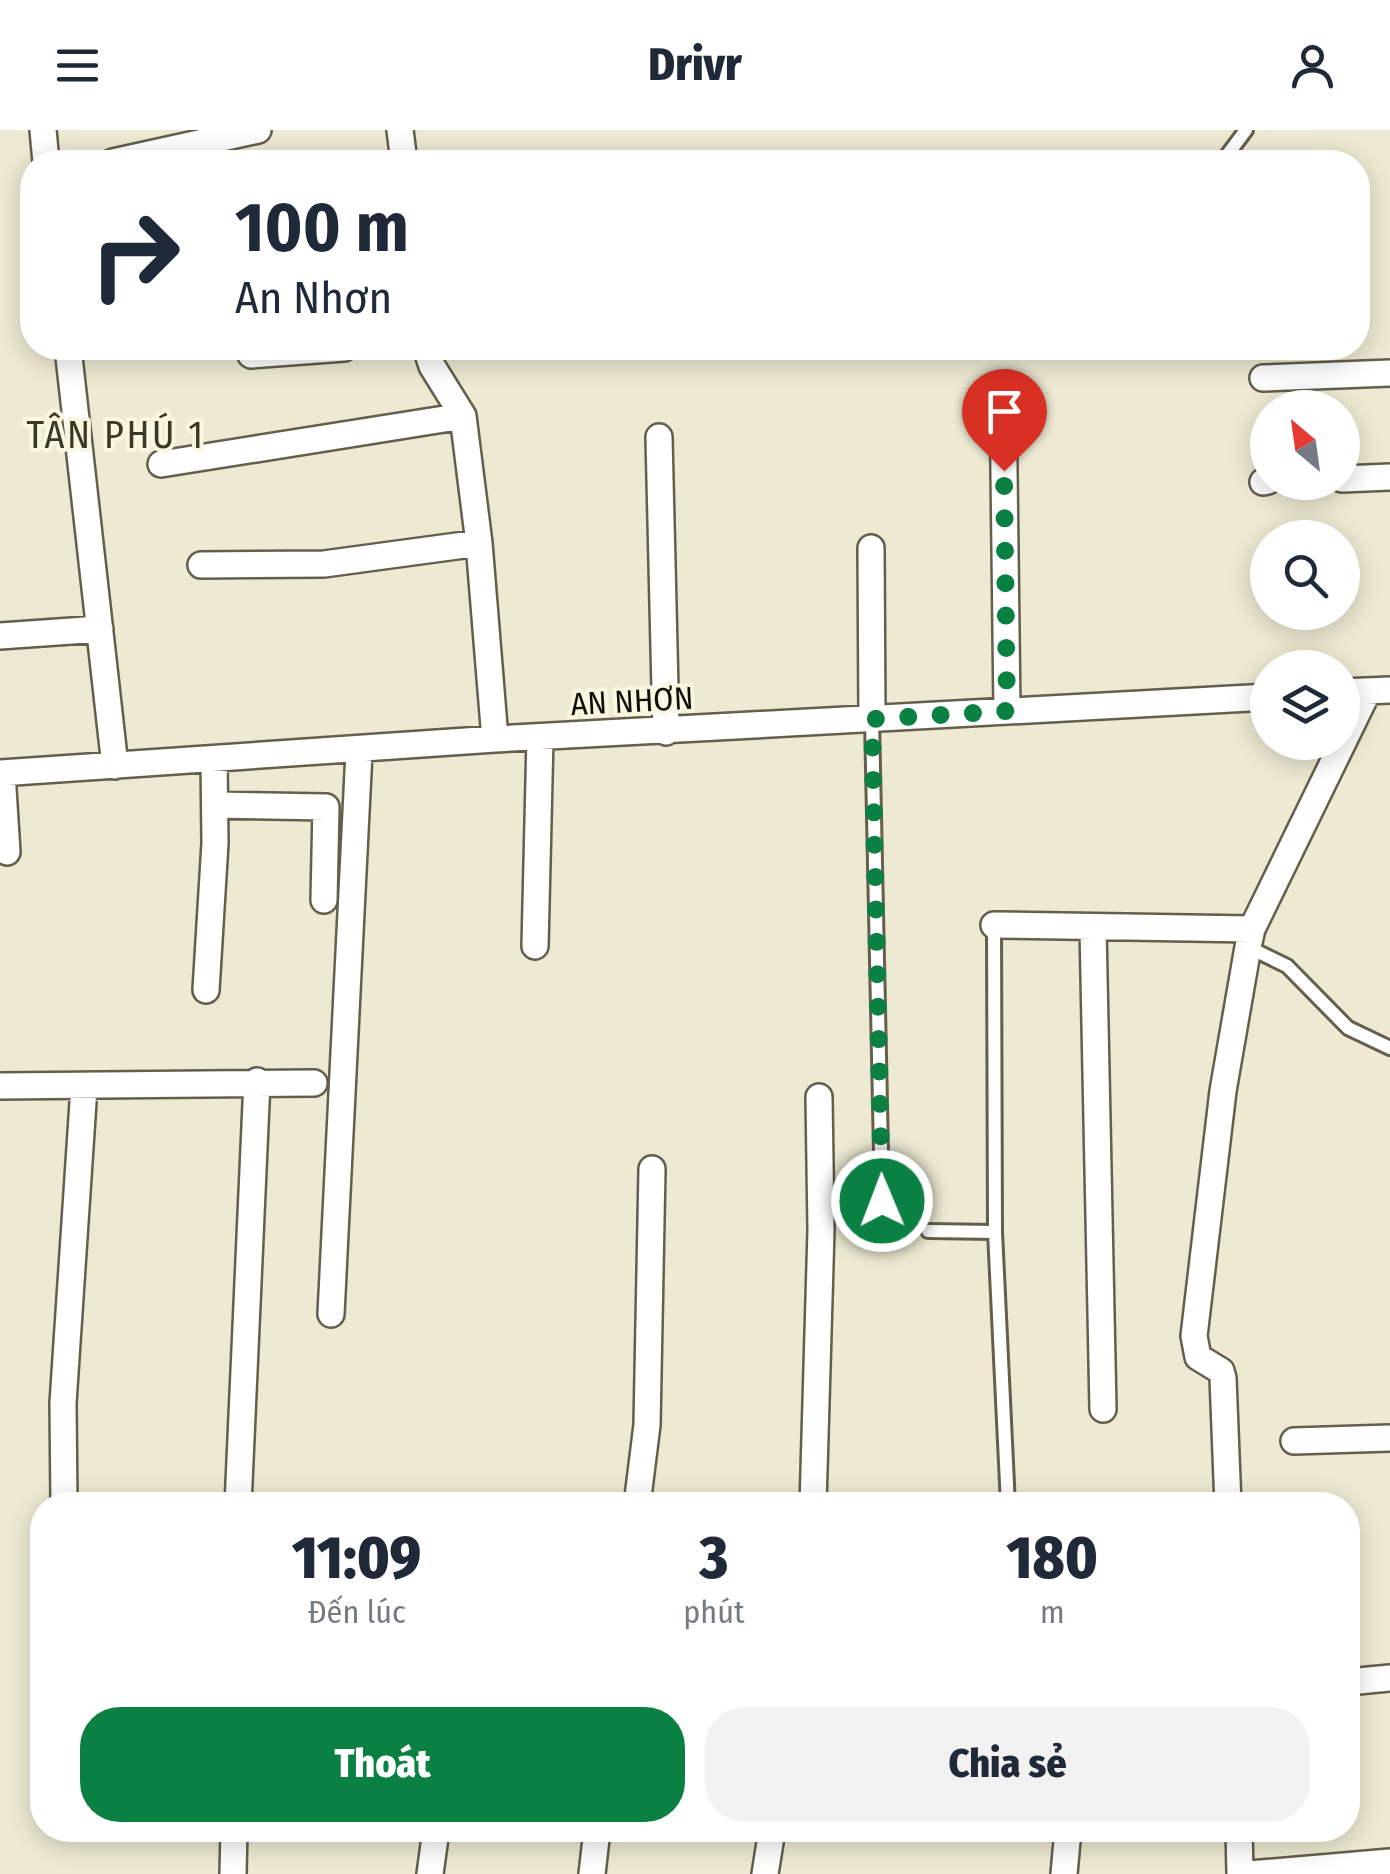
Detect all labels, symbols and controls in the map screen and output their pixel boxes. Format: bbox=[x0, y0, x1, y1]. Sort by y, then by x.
icon: menu bbox=[50, 38, 105, 93]
text: Drivr bbox=[648, 38, 742, 92]
icon: person bbox=[1285, 38, 1340, 93]
text: 100 m bbox=[235, 186, 409, 270]
icon: right bbox=[70, 190, 200, 320]
text: An Nhơn bbox=[235, 271, 392, 325]
pin bbox=[962, 369, 1047, 472]
icon: arrive bbox=[977, 384, 1032, 439]
north arrow bbox=[1250, 390, 1360, 500]
map controls bbox=[1250, 390, 1360, 760]
district label: TÂN PHÚ 1 bbox=[26, 412, 206, 458]
button: search bbox=[1250, 520, 1360, 630]
button: layers bbox=[1250, 650, 1360, 760]
street label: AN NHƠN bbox=[570, 679, 694, 723]
position arrow bbox=[830, 1149, 934, 1253]
text: 11:09 bbox=[292, 1522, 421, 1594]
text: 3 bbox=[699, 1522, 728, 1594]
text: 180 bbox=[1006, 1522, 1098, 1594]
text: Đến lúc bbox=[308, 1593, 406, 1631]
text: phút bbox=[683, 1593, 744, 1631]
text: m bbox=[1040, 1593, 1065, 1631]
button: Thoát bbox=[80, 1707, 685, 1822]
button: Chia sẻ bbox=[705, 1707, 1310, 1822]

